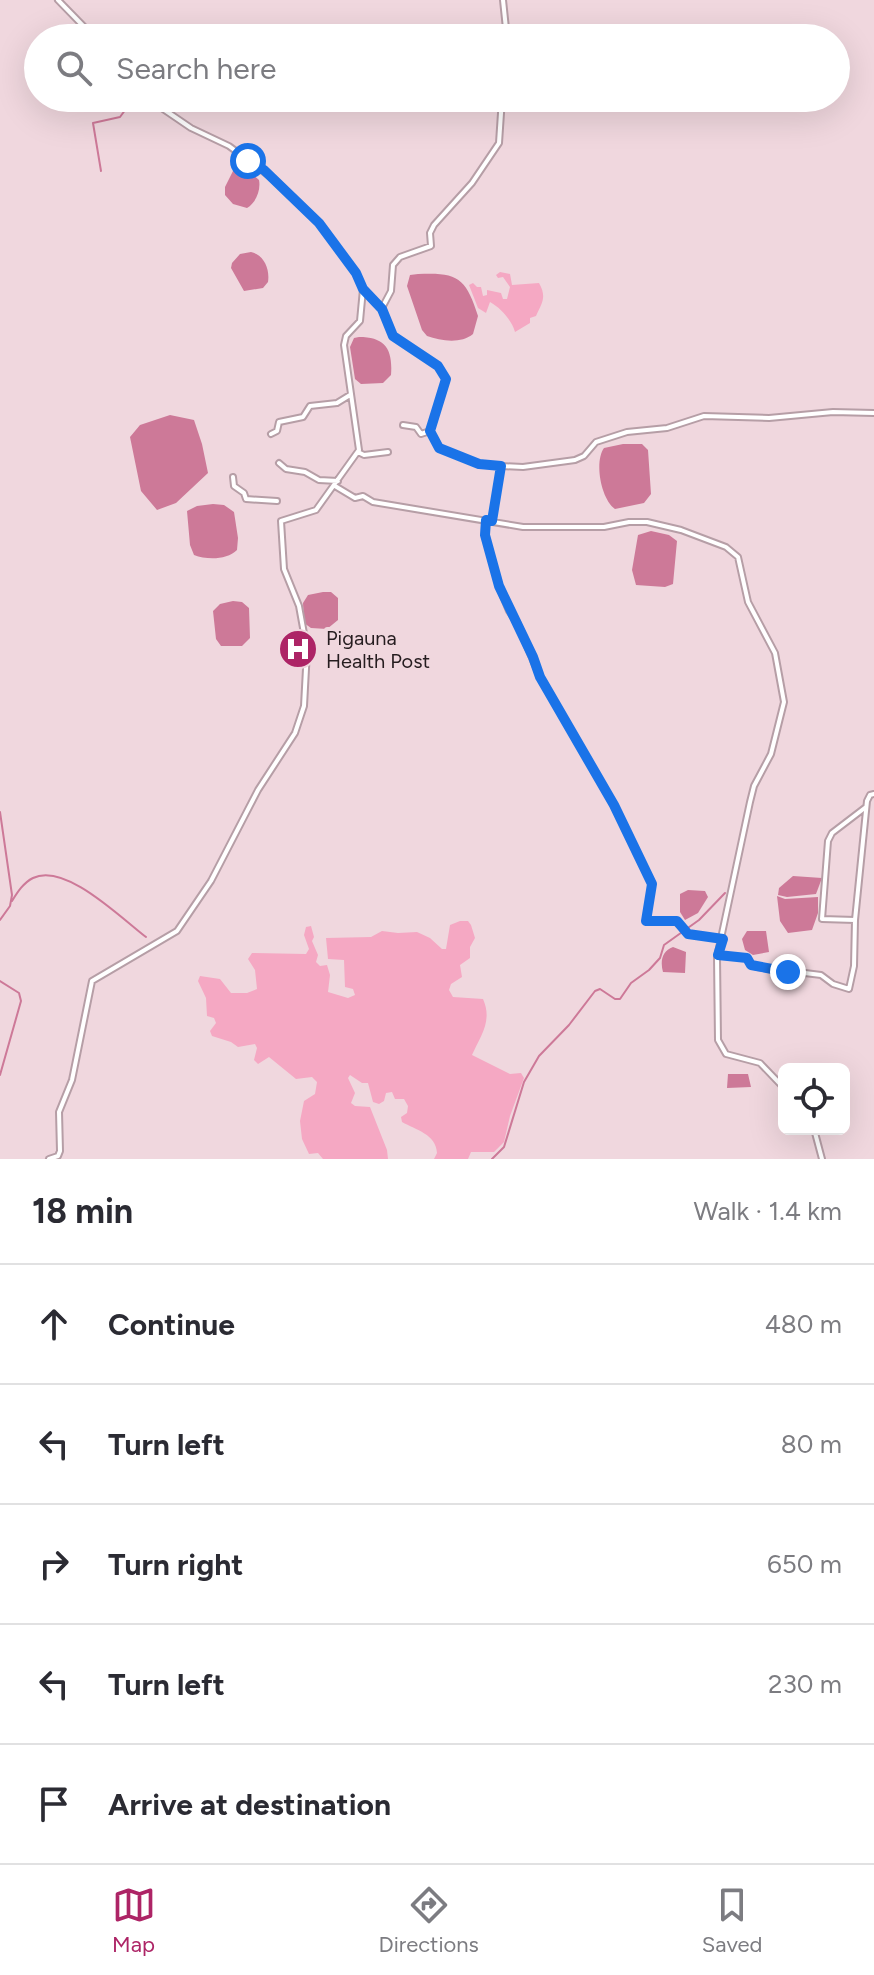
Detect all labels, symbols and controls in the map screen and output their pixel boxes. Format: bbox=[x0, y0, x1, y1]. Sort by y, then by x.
search box bbox=[24, 24, 850, 112]
icon: search bbox=[52, 46, 96, 90]
text: Search here bbox=[116, 50, 276, 87]
route start bbox=[230, 143, 266, 179]
place label: Pigauna Health Post bbox=[326, 626, 430, 673]
hospital icon: Pigauna Health Post bbox=[277, 628, 319, 670]
route end bbox=[770, 954, 806, 990]
map controls bbox=[778, 1063, 850, 1135]
button: locate bbox=[778, 1063, 850, 1135]
text: 18 min bbox=[32, 1191, 133, 1232]
text: Walk · 1.4 km bbox=[694, 1195, 842, 1227]
icon: ahead bbox=[32, 1302, 76, 1346]
text: Continue bbox=[108, 1306, 235, 1343]
text: 480 m bbox=[765, 1308, 842, 1340]
icon: left bbox=[32, 1422, 76, 1466]
text: Turn left bbox=[108, 1426, 225, 1463]
text: 80 m bbox=[781, 1428, 842, 1460]
icon: right bbox=[32, 1542, 76, 1586]
text: Turn right bbox=[108, 1546, 243, 1583]
text: 650 m bbox=[767, 1548, 842, 1580]
icon: left bbox=[32, 1662, 76, 1706]
text: Turn left bbox=[108, 1666, 225, 1703]
text: 230 m bbox=[768, 1668, 842, 1700]
icon: arrive bbox=[32, 1782, 76, 1826]
text: Arrive at destination bbox=[108, 1786, 391, 1823]
tab: Map bbox=[112, 1883, 156, 1958]
tab: Directions bbox=[379, 1883, 479, 1958]
tab: Saved bbox=[702, 1883, 762, 1958]

